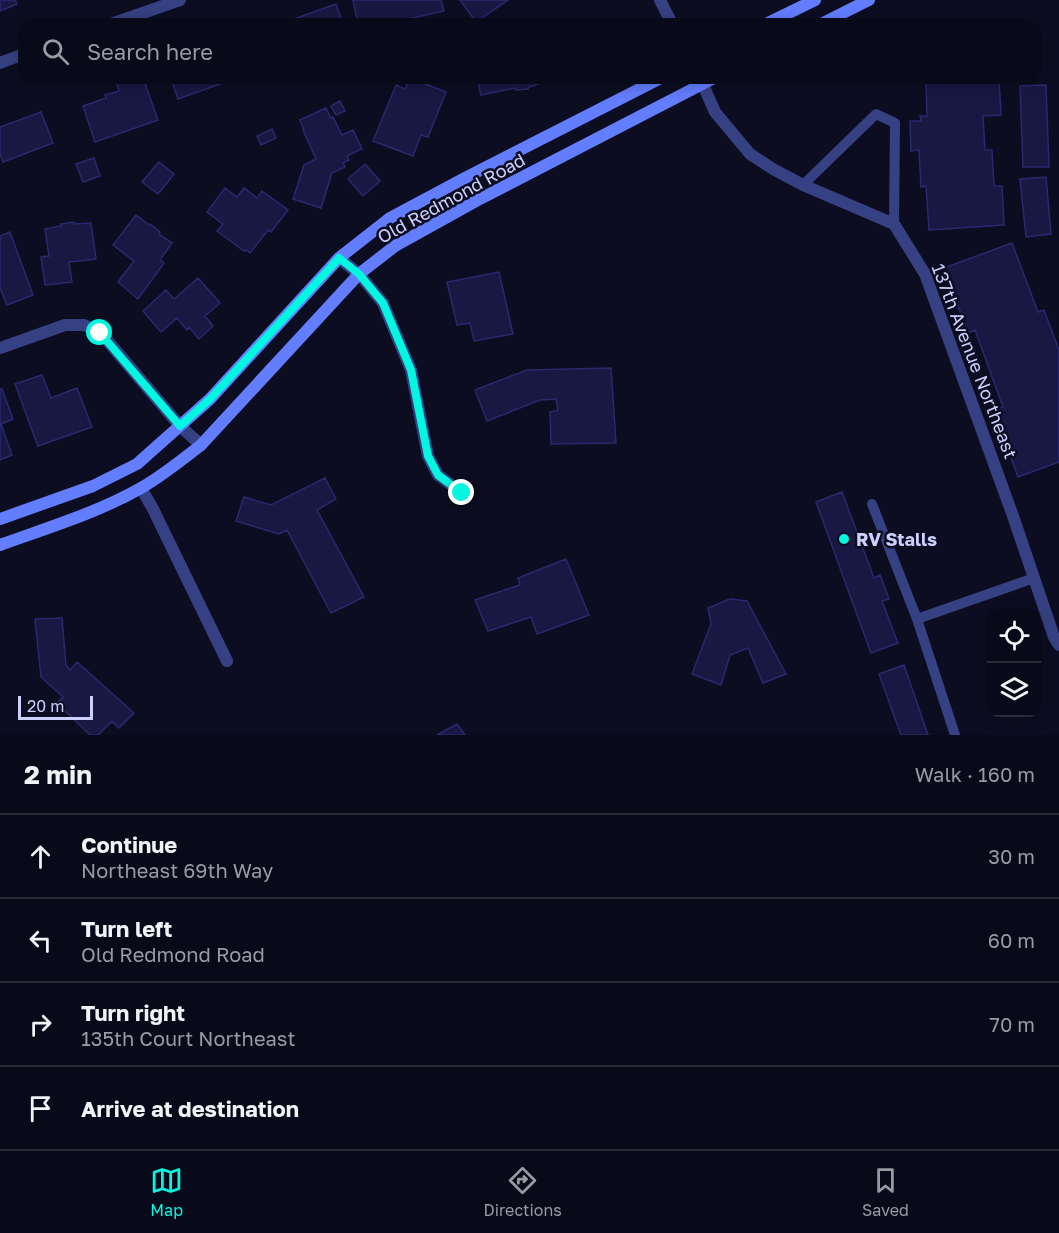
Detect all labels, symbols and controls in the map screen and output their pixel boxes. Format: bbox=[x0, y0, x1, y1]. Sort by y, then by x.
search box bbox=[18, 18, 1041, 84]
icon: search bbox=[39, 35, 72, 68]
text: Search here bbox=[87, 38, 213, 65]
street label: Old Redmond Road bbox=[373, 148, 529, 248]
street label: 137th Avenue Northeast bbox=[928, 260, 1022, 462]
route start bbox=[86, 319, 112, 345]
route end bbox=[448, 479, 474, 505]
place label: RV Stalls bbox=[856, 528, 937, 550]
marker: RV Stalls bbox=[837, 532, 851, 546]
map controls bbox=[987, 609, 1041, 717]
button: locate bbox=[987, 609, 1041, 663]
button: layers bbox=[987, 663, 1041, 717]
scale bar bbox=[18, 693, 93, 720]
text: 20 m bbox=[27, 696, 64, 716]
text: 2 min bbox=[24, 759, 92, 790]
text: Walk · 160 m bbox=[915, 762, 1035, 786]
text: Continue bbox=[81, 831, 177, 858]
icon: ahead bbox=[24, 840, 57, 873]
text: 30 m bbox=[988, 844, 1035, 868]
text: Northeast 69th Way bbox=[81, 858, 273, 882]
text: Turn left bbox=[81, 915, 172, 942]
icon: left bbox=[24, 924, 57, 957]
text: 60 m bbox=[988, 928, 1035, 952]
text: Old Redmond Road bbox=[81, 942, 265, 966]
text: Turn right bbox=[81, 999, 185, 1026]
icon: right bbox=[24, 1008, 57, 1041]
text: 70 m bbox=[989, 1012, 1035, 1036]
text: 135th Court Northeast bbox=[81, 1026, 295, 1050]
icon: arrive bbox=[24, 1092, 57, 1125]
text: Arrive at destination bbox=[81, 1095, 299, 1122]
tab: Map bbox=[150, 1164, 183, 1220]
tab: Directions bbox=[484, 1164, 562, 1220]
tab: Saved bbox=[862, 1164, 909, 1220]

